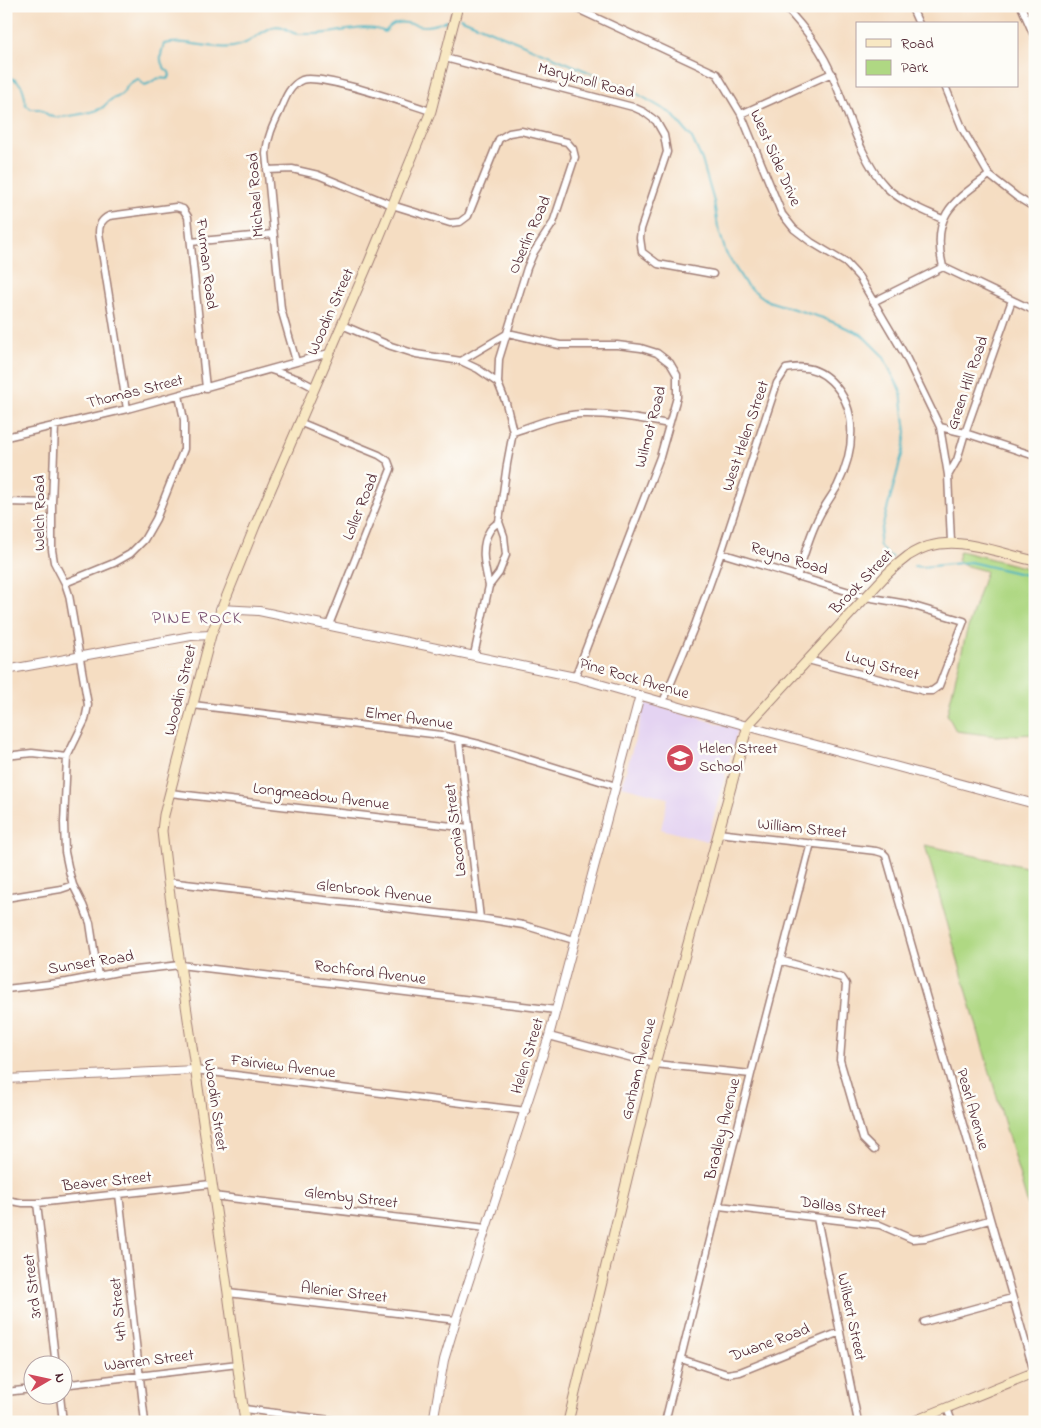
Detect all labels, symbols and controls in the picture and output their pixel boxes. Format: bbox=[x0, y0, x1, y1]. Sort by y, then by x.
legend bbox=[856, 22, 1018, 88]
text: Road bbox=[901, 33, 934, 55]
street label: Maryknoll Road bbox=[535, 57, 637, 105]
text: Park bbox=[901, 57, 929, 79]
street label: West Side Drive bbox=[743, 106, 807, 211]
street label: Michael Road bbox=[241, 152, 271, 238]
street label: Oberlin Road bbox=[502, 192, 558, 278]
street label: Furman Road bbox=[188, 216, 223, 311]
street label: Woodin Street bbox=[301, 264, 361, 359]
street label: Green Hill Road bbox=[941, 333, 995, 433]
street label: Thomas Street bbox=[84, 368, 186, 416]
street label: West Helen Street bbox=[716, 377, 776, 495]
street label: Wilmot Road bbox=[629, 383, 673, 471]
street label: Loller Road bbox=[337, 470, 385, 544]
street label: Welch Road bbox=[28, 475, 52, 551]
street label: Reyna Road bbox=[747, 536, 831, 582]
street label: Brook Street bbox=[824, 543, 900, 621]
district label: PINE ROCK bbox=[152, 606, 242, 632]
street label: Woodin Street bbox=[158, 641, 204, 738]
street label: Lucy Street bbox=[842, 645, 922, 688]
street label: Pine Rock Avenue bbox=[576, 652, 693, 706]
street label: Elmer Avenue bbox=[363, 701, 455, 737]
place label: Helen Street School bbox=[699, 737, 778, 779]
school or university icon: Helen Street School bbox=[665, 743, 695, 773]
street label: Longmeadow Avenue bbox=[251, 777, 391, 817]
street label: Laconia Street bbox=[438, 781, 474, 878]
street label: William Street bbox=[756, 812, 848, 846]
street label: Glenbrook Avenue bbox=[315, 873, 434, 911]
street label: Sunset Road bbox=[46, 944, 136, 982]
street label: Rochford Avenue bbox=[313, 954, 428, 992]
street label: Helen Street bbox=[505, 1014, 551, 1097]
street label: Gorham Avenue bbox=[615, 1015, 663, 1122]
street label: Fairview Avenue bbox=[228, 1049, 338, 1085]
street label: Woodin Street bbox=[197, 1057, 233, 1153]
street label: Pearl Avenue bbox=[949, 1066, 995, 1153]
street label: Bradley Avenue bbox=[699, 1075, 747, 1183]
street label: Beaver Street bbox=[60, 1165, 153, 1199]
street label: Glemby Street bbox=[303, 1180, 400, 1216]
street label: Dallas Street bbox=[797, 1190, 888, 1226]
street label: 3rd Street bbox=[17, 1252, 49, 1320]
street label: Wilbert Street bbox=[830, 1271, 872, 1364]
street label: 4th Street bbox=[104, 1275, 134, 1342]
street label: Alenier Street bbox=[299, 1276, 389, 1310]
street label: Duane Road bbox=[726, 1317, 813, 1369]
street label: Warren Street bbox=[103, 1344, 196, 1378]
north arrow bbox=[22, 1356, 72, 1406]
text: N bbox=[48, 1372, 70, 1385]

